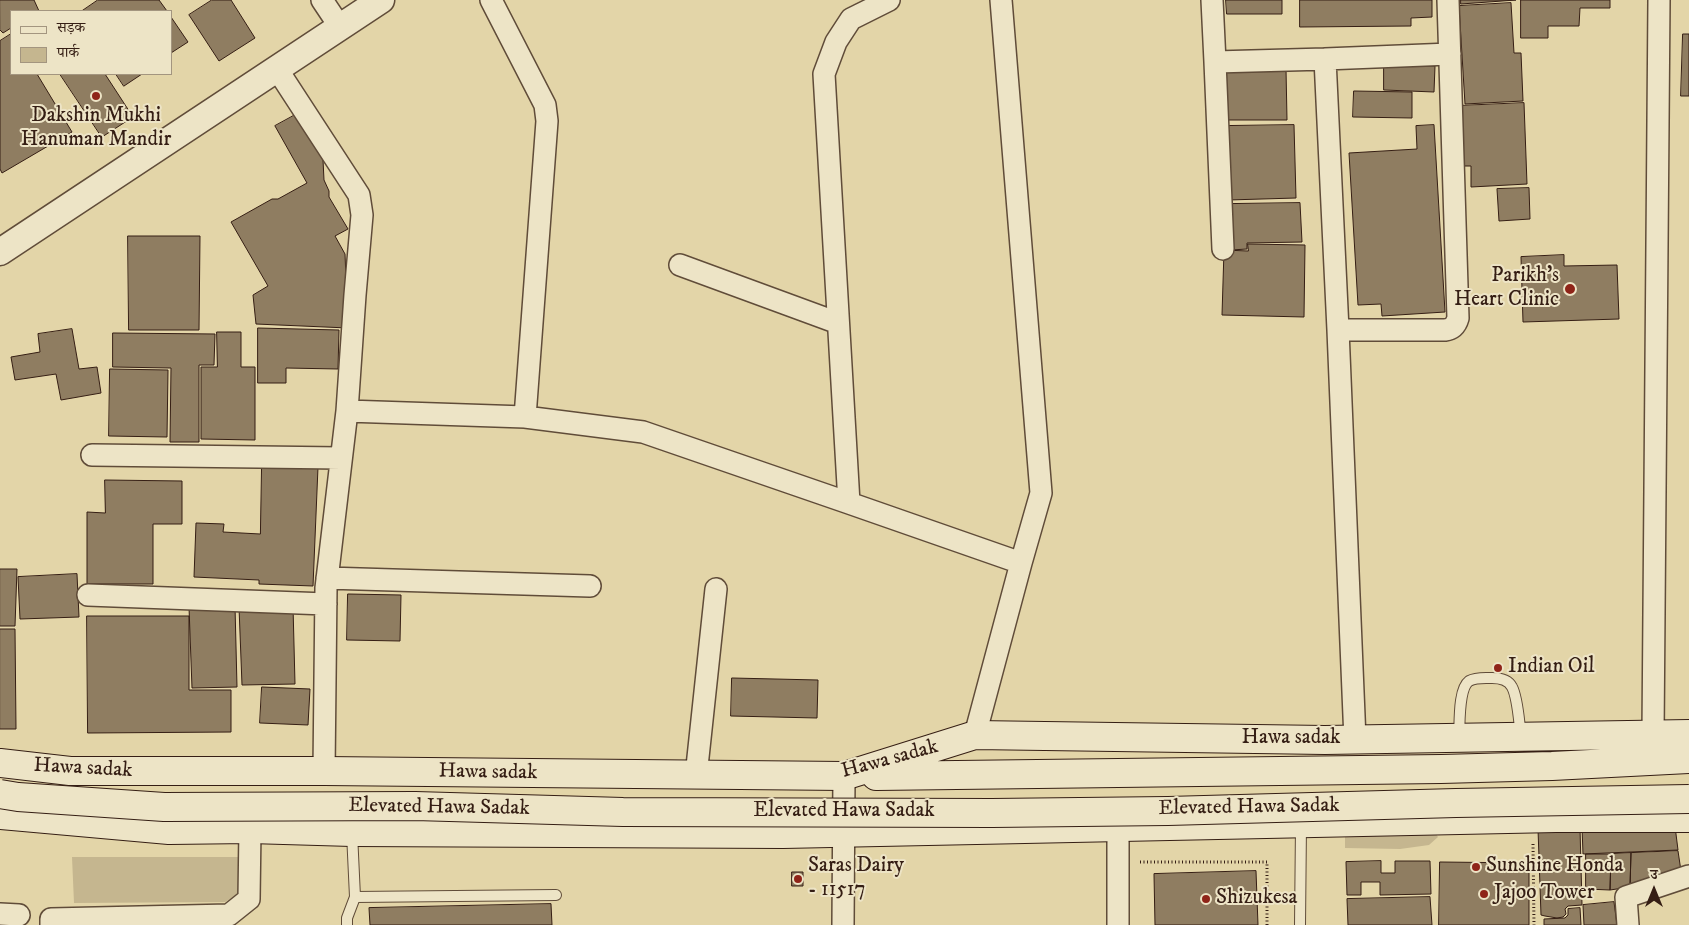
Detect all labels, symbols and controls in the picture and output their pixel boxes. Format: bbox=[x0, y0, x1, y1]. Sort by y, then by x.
legend bbox=[10, 10, 172, 75]
text: सड़क bbox=[57, 18, 85, 37]
text: पार्क bbox=[57, 43, 79, 62]
marker: Dakshin Mukhi Hanuman Mandir bbox=[90, 90, 102, 102]
place label: Dakshin Mukhi Hanuman Mandir bbox=[21, 104, 171, 154]
place label: Parikh's Heart Clinic bbox=[1454, 264, 1559, 314]
marker: Parikh's Heart Clinic bbox=[1563, 282, 1577, 296]
place label: Indian Oil bbox=[1508, 655, 1594, 681]
marker: Indian Oil bbox=[1492, 662, 1504, 674]
street label: Hawa sadak bbox=[1241, 726, 1341, 752]
street label: Hawa sadak bbox=[839, 735, 941, 785]
street label: Hawa sadak bbox=[33, 754, 133, 784]
street label: Hawa sadak bbox=[438, 760, 538, 786]
street label: Elevated Hawa Sadak bbox=[348, 794, 530, 822]
street label: Elevated Hawa Sadak bbox=[1158, 794, 1340, 822]
street label: Elevated Hawa Sadak bbox=[753, 799, 935, 825]
place label: Saras Dairy - 11517 bbox=[808, 854, 904, 904]
place label: Sunshine Honda bbox=[1486, 854, 1623, 880]
marker: Sunshine Honda bbox=[1470, 861, 1482, 873]
north arrow bbox=[1629, 865, 1679, 915]
text: उ bbox=[1650, 866, 1658, 884]
marker: Saras Dairy - 11517 bbox=[792, 873, 804, 885]
place label: Jajoo Tower bbox=[1494, 881, 1595, 907]
place label: Shizukesa bbox=[1216, 886, 1298, 912]
marker: Jajoo Tower bbox=[1478, 888, 1490, 900]
marker: Shizukesa bbox=[1200, 893, 1212, 905]

